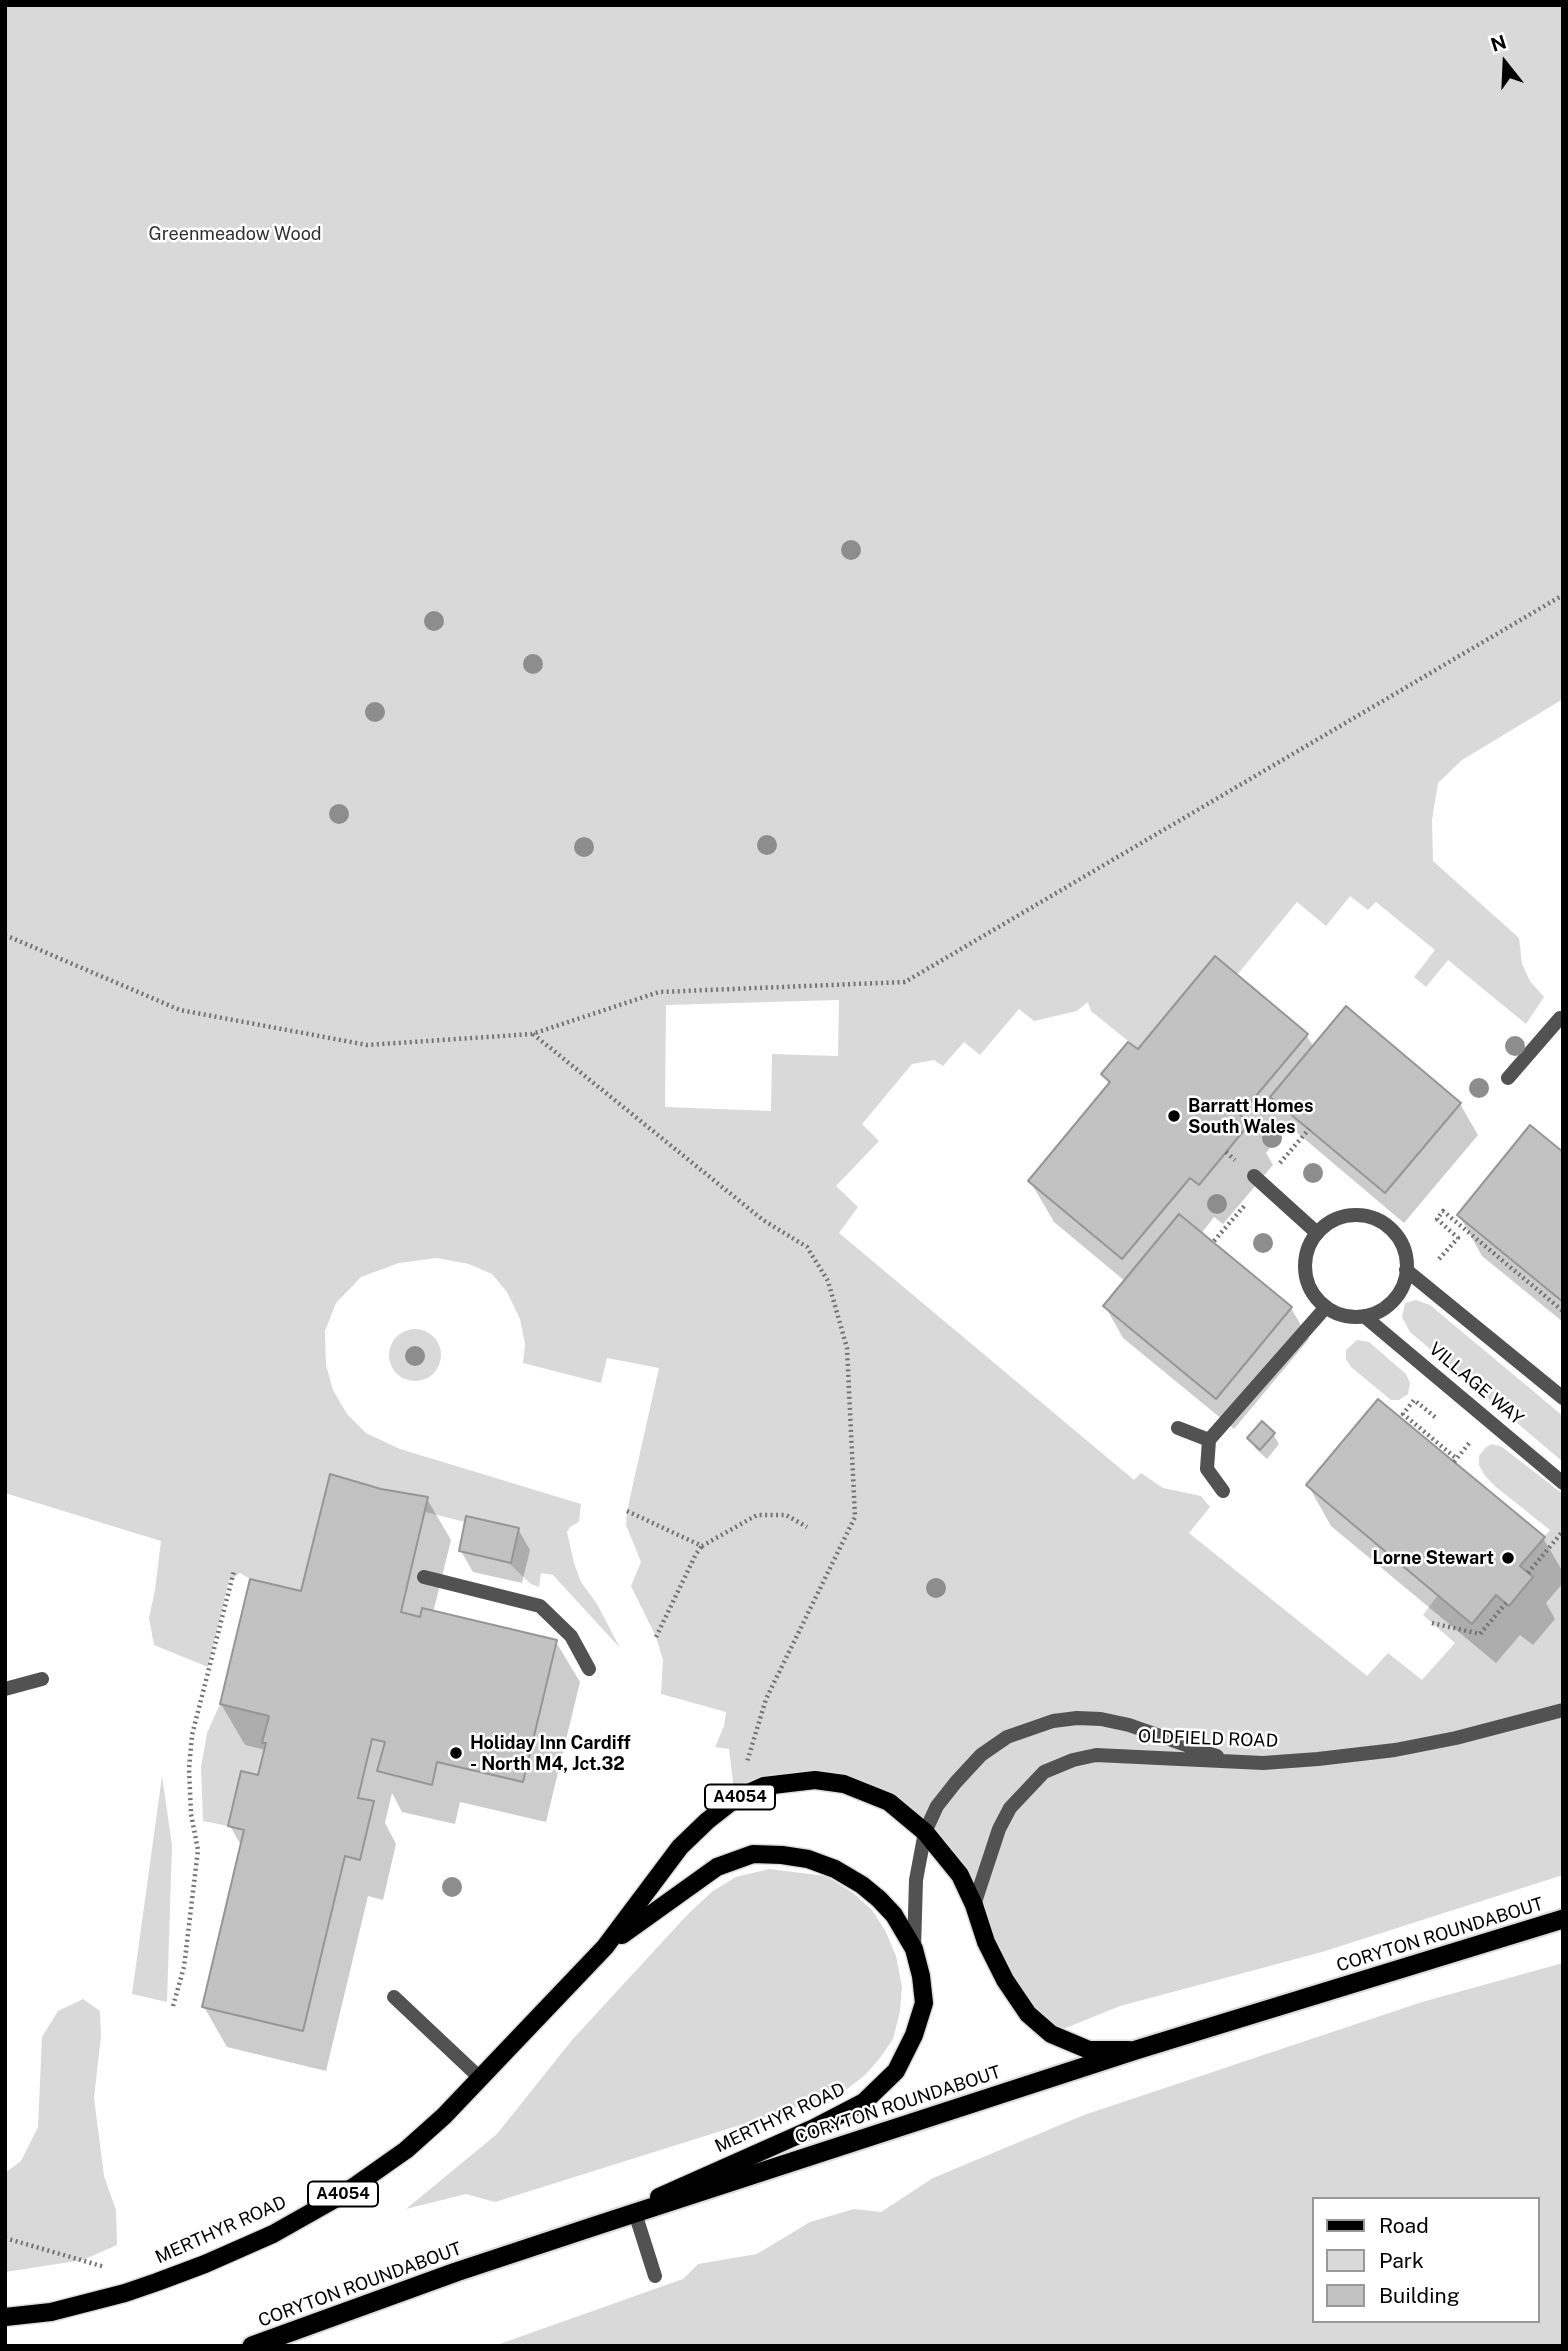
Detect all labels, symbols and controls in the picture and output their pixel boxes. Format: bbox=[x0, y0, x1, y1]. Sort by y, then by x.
north arrow bbox=[1470, 28, 1540, 98]
text: N bbox=[1488, 30, 1509, 56]
park label: Greenmeadow Wood bbox=[148, 223, 322, 245]
place label: Barratt Homes South Wales bbox=[1188, 1095, 1313, 1138]
marker: Barratt Homes South Wales bbox=[1166, 1108, 1182, 1124]
street label: VILLAGE WAY bbox=[1424, 1338, 1528, 1430]
place label: Lorne Stewart bbox=[1372, 1547, 1494, 1569]
marker: Lorne Stewart bbox=[1500, 1550, 1516, 1566]
street label: OLDFIELD ROAD bbox=[1138, 1726, 1278, 1752]
place label: Holiday Inn Cardiff - North M4, Jct.32 bbox=[470, 1732, 631, 1774]
marker: Holiday Inn Cardiff - North M4, Jct.32 bbox=[448, 1745, 464, 1761]
road number: A4054 bbox=[705, 1784, 775, 1810]
street label: CORYTON ROUNDABOUT bbox=[1334, 1893, 1546, 1977]
street label: CORYTON ROUNDABOUT bbox=[792, 2062, 1004, 2148]
street label: MERTHYR ROAD bbox=[712, 2078, 848, 2158]
road number: A4054 bbox=[308, 2182, 378, 2206]
street label: MERTHYR ROAD bbox=[152, 2191, 290, 2269]
legend bbox=[1312, 2197, 1540, 2323]
text: Road bbox=[1379, 2213, 1429, 2238]
street label: CORYTON ROUNDABOUT bbox=[255, 2238, 465, 2332]
text: Park bbox=[1379, 2248, 1424, 2273]
text: Building bbox=[1379, 2283, 1460, 2308]

